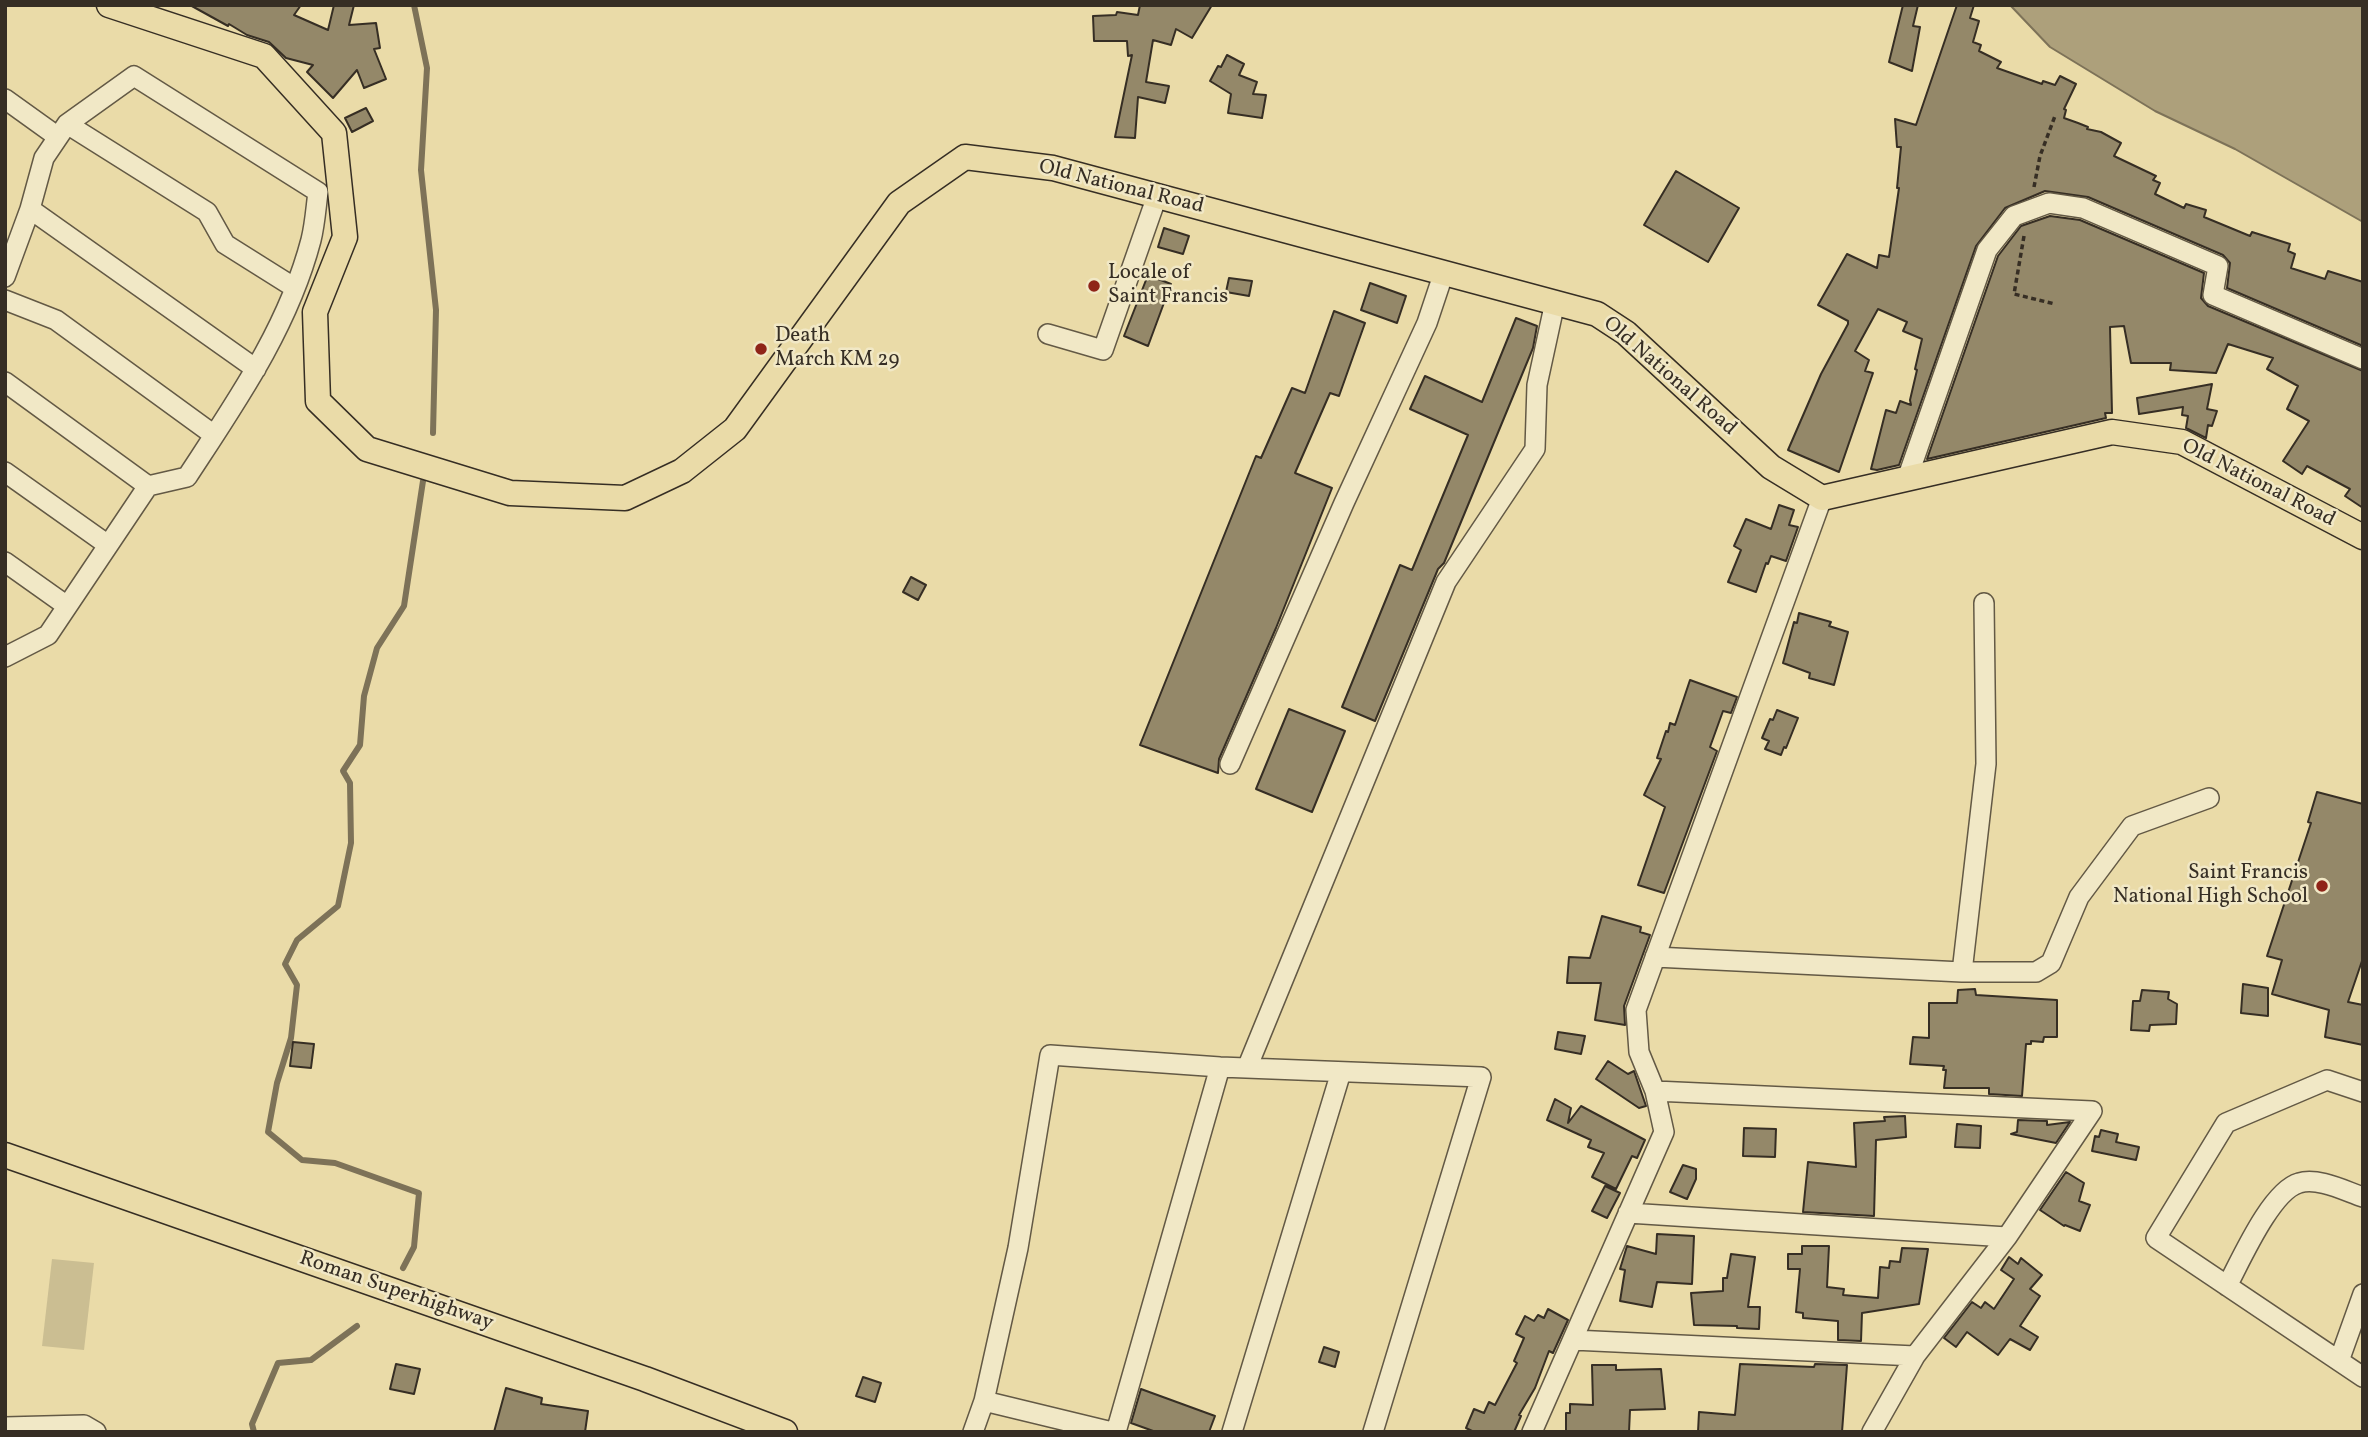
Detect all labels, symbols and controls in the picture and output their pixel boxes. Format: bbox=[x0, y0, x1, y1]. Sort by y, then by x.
street label: Old National Road bbox=[1036, 155, 1206, 221]
place label: Locale of Saint Francis bbox=[1108, 261, 1228, 311]
marker: Locale of Saint Francis bbox=[1086, 278, 1102, 294]
street label: Old National Road bbox=[1597, 312, 1741, 442]
place label: Death March KM 29 bbox=[775, 324, 899, 374]
marker: Death March KM 29 bbox=[753, 341, 769, 357]
street label: Old National Road bbox=[2177, 434, 2339, 534]
place label: Saint Francis National High School bbox=[2113, 861, 2308, 911]
marker: Saint Francis National High School bbox=[2314, 878, 2330, 894]
street label: Roman Superhighway bbox=[296, 1247, 496, 1337]

